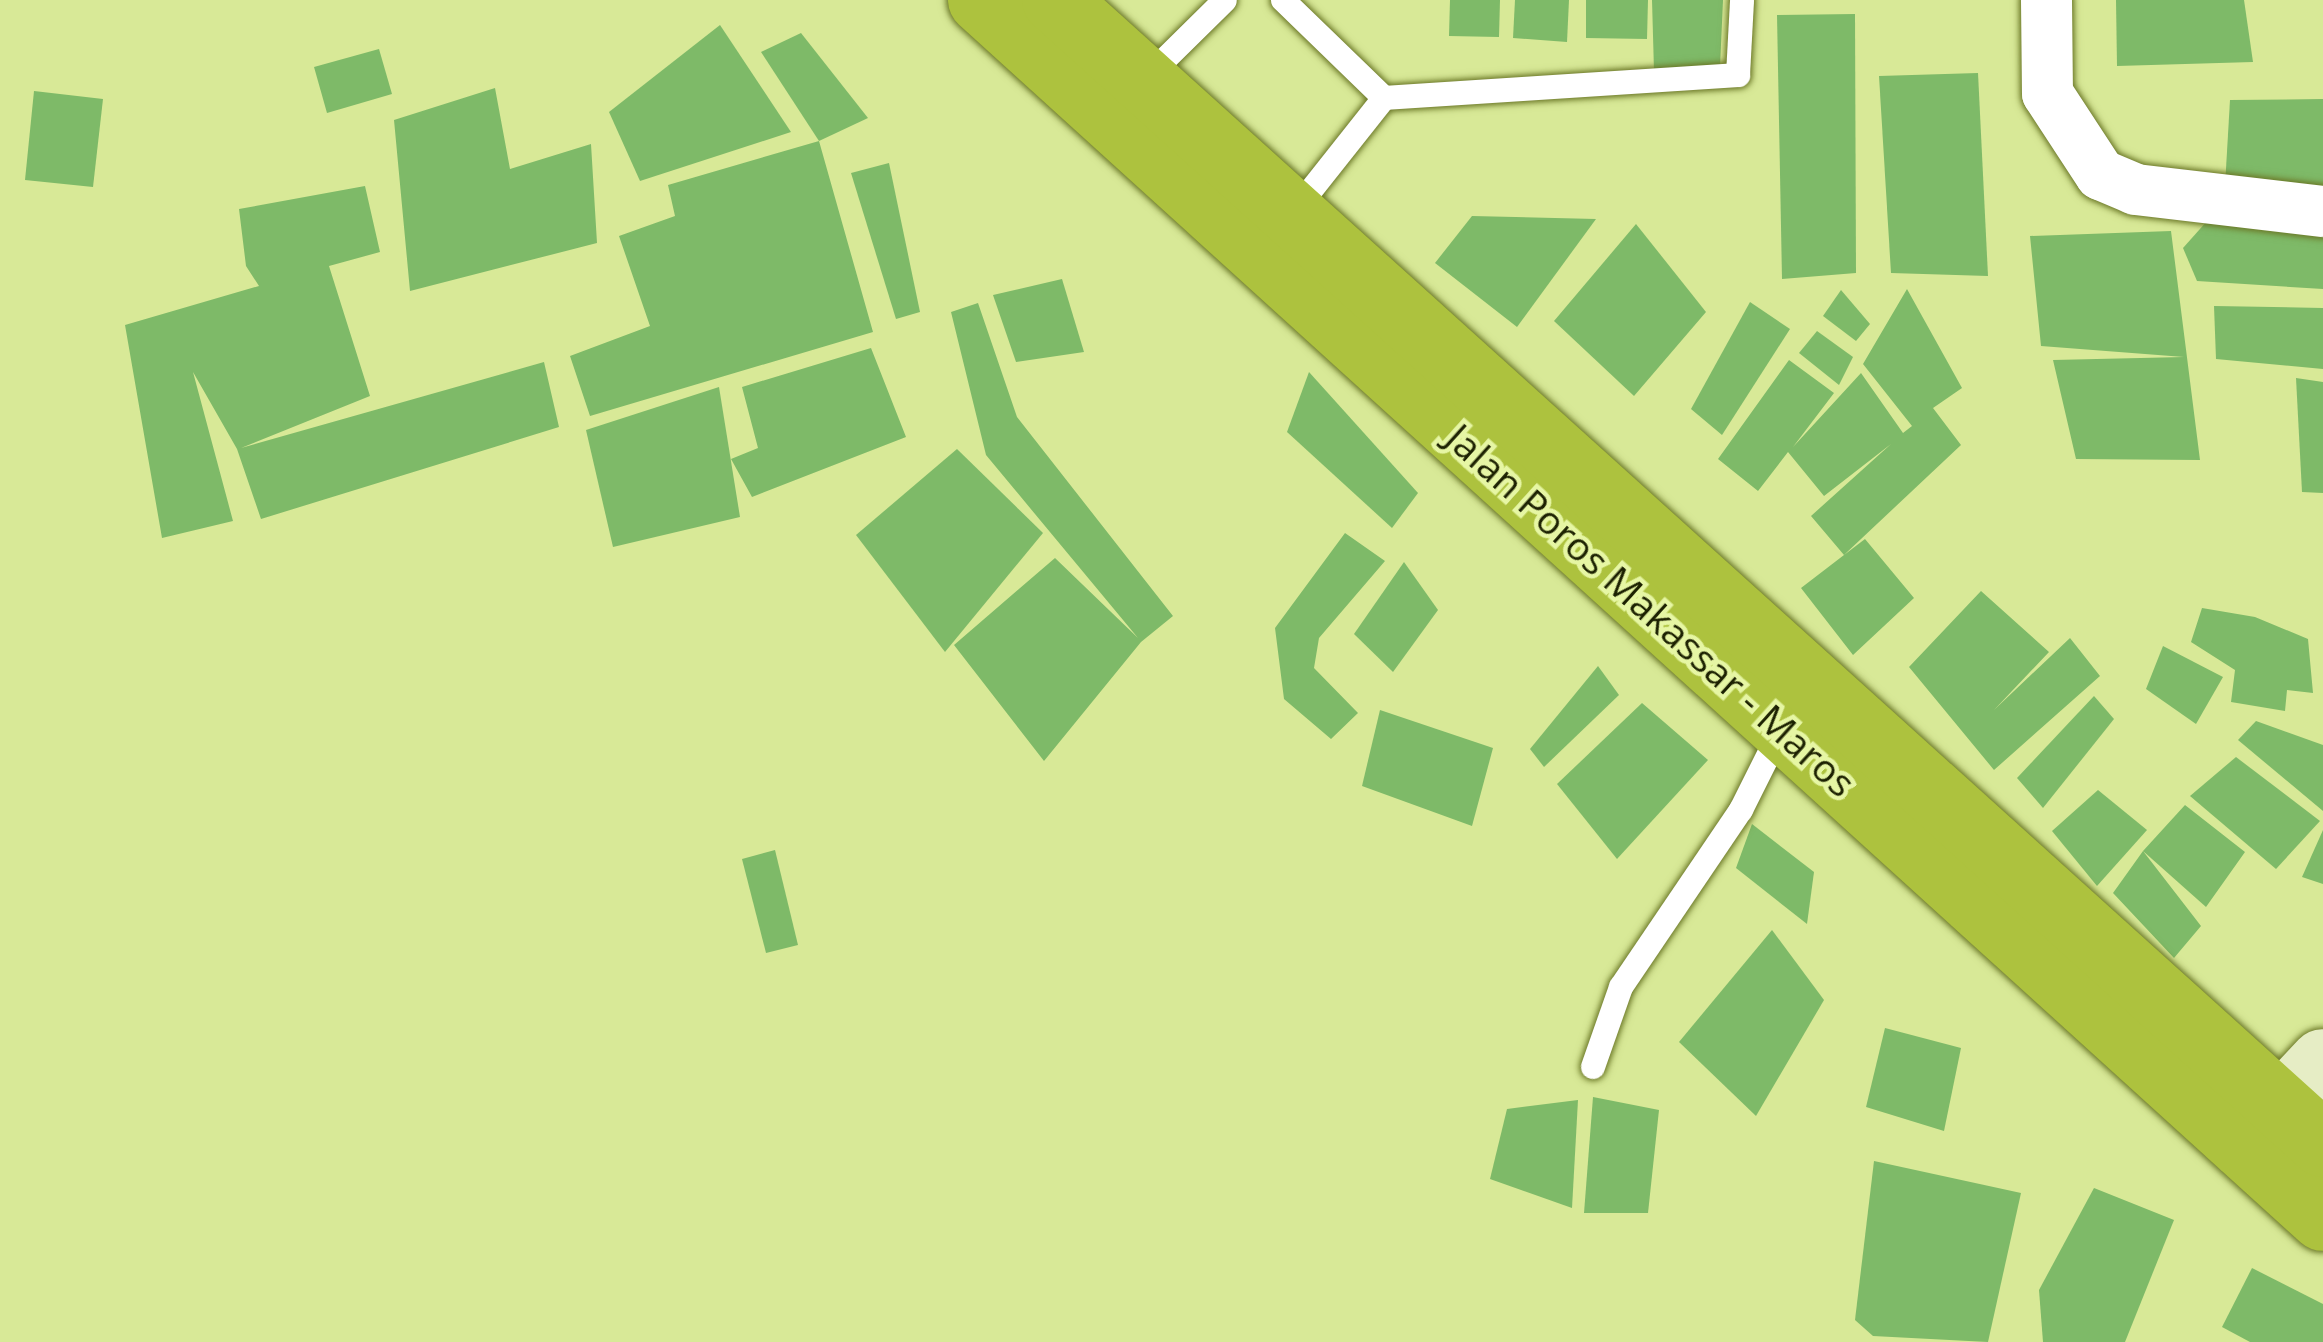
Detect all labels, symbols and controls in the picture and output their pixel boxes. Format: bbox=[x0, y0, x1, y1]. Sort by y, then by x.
street label: Jalan Poros Makassar - Maros bbox=[1437, 414, 1865, 806]

